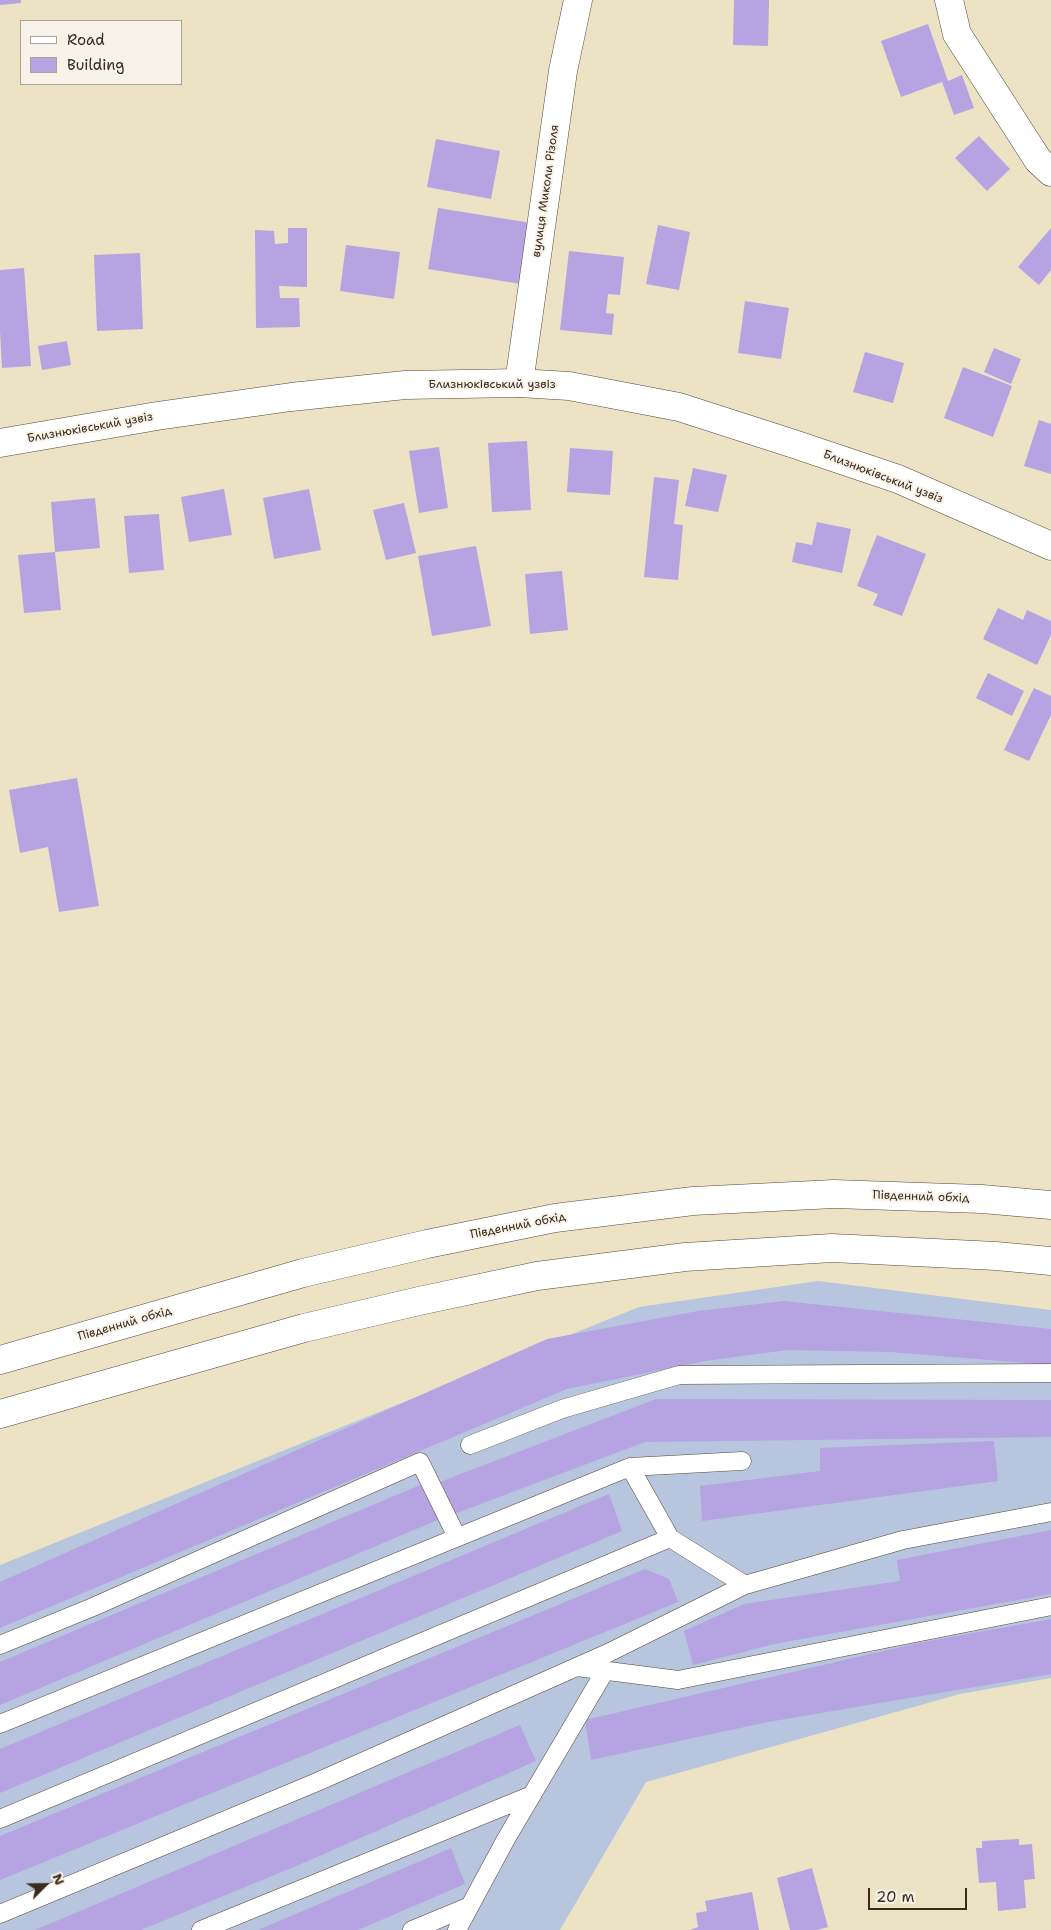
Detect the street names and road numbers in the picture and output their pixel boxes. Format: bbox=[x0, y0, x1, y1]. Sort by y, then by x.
street label: вулиця Миколи Різоля bbox=[530, 124, 562, 258]
street label: Близнюківський узвіз bbox=[428, 378, 556, 392]
street label: Близнюківський узвіз bbox=[26, 410, 154, 446]
street label: Близнюківський узвіз bbox=[821, 447, 945, 507]
street label: Південний обхід bbox=[872, 1188, 970, 1206]
street label: Південний обхід bbox=[469, 1210, 567, 1242]
street label: Південний обхід bbox=[76, 1304, 174, 1344]

